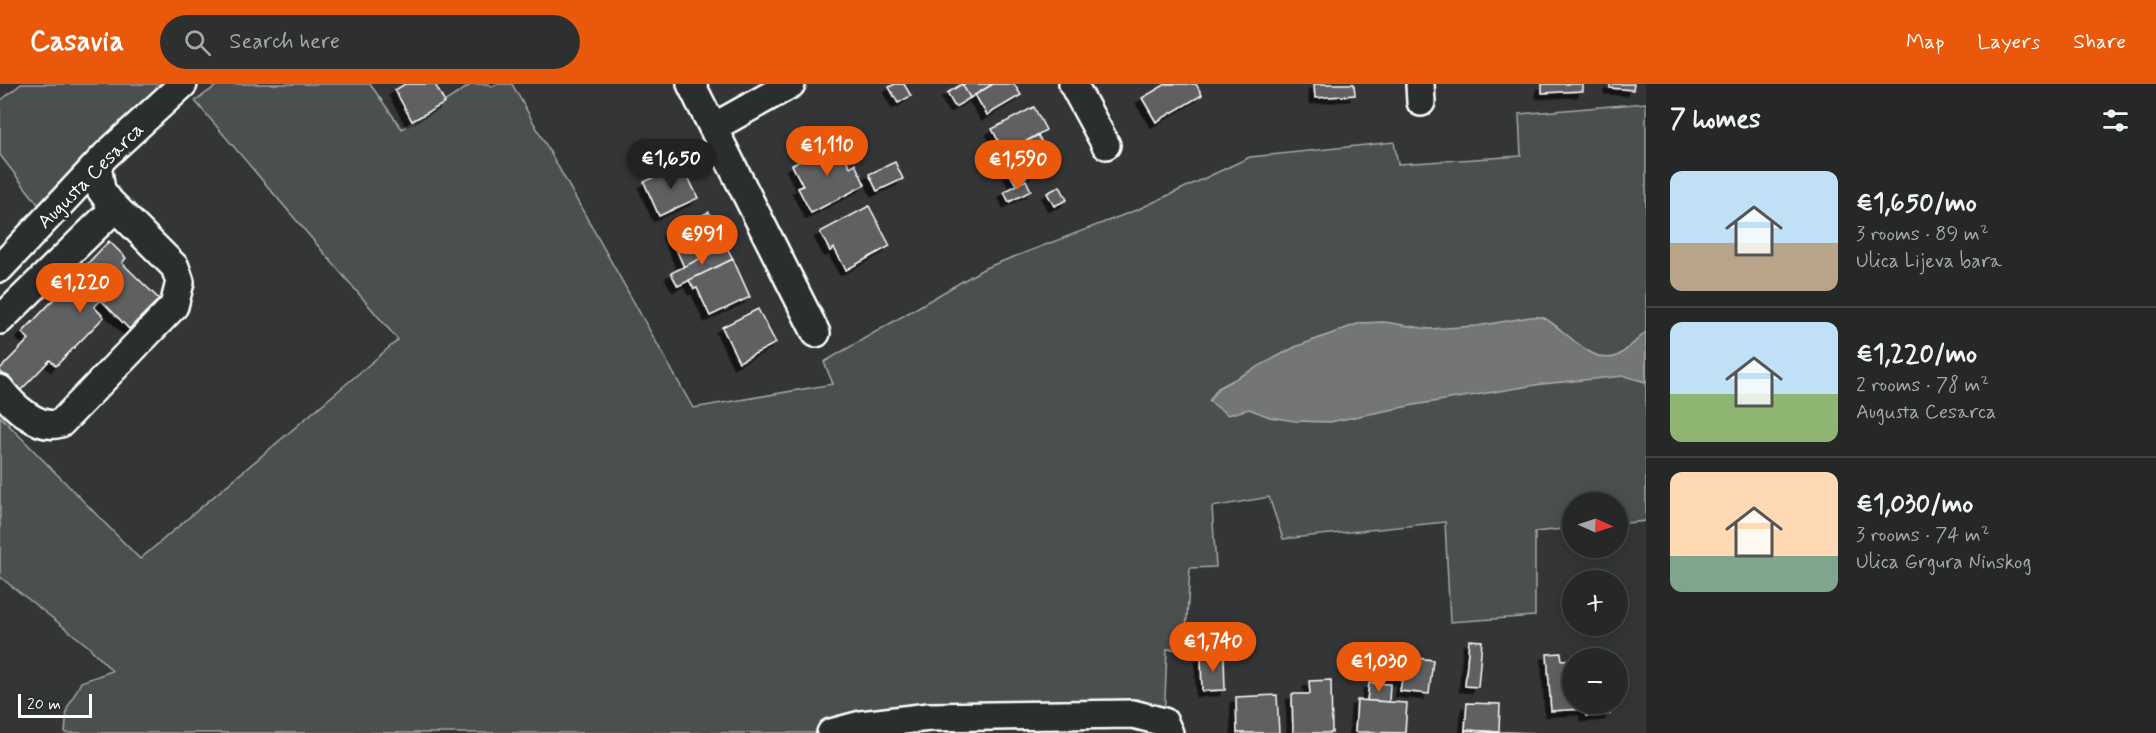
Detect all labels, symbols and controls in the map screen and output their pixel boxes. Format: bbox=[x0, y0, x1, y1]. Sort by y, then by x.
search box bbox=[160, 15, 580, 69]
text: Casavia bbox=[30, 24, 124, 61]
icon: search bbox=[181, 26, 214, 59]
text: Search here bbox=[229, 28, 340, 56]
text: Map bbox=[1906, 28, 1944, 56]
text: Layers bbox=[1977, 28, 2040, 56]
text: Share bbox=[2073, 28, 2126, 56]
text: 7 homes bbox=[1670, 103, 1761, 137]
icon: filters bbox=[2099, 104, 2132, 137]
street label: Augusta Cesarca bbox=[32, 117, 150, 235]
pin: €1,110 bbox=[778, 126, 876, 177]
text: €1,110 bbox=[800, 132, 854, 159]
pin: €1,650 bbox=[622, 139, 720, 190]
pin: €1,590 bbox=[969, 140, 1067, 191]
text: €1,650 bbox=[641, 145, 701, 172]
text: €1,590 bbox=[989, 146, 1047, 173]
text: €1,650/mo bbox=[1856, 187, 1977, 221]
icon: home bbox=[1718, 195, 1790, 267]
pin: €991 bbox=[666, 215, 738, 266]
text: €991 bbox=[681, 221, 723, 248]
text: 3 rooms · 89 m² bbox=[1856, 221, 1989, 248]
text: Ulica Lijeva bara bbox=[1856, 248, 2002, 275]
pin: €1,220 bbox=[31, 263, 129, 314]
text: €1,220 bbox=[50, 269, 110, 296]
text: €1,220/mo bbox=[1856, 338, 1977, 372]
icon: home bbox=[1718, 346, 1790, 418]
text: 2 rooms · 78 m² bbox=[1856, 372, 1989, 399]
text: Augusta Cesarca bbox=[1856, 399, 1996, 426]
text: €1,030/mo bbox=[1856, 488, 1973, 522]
north arrow bbox=[1562, 492, 1628, 558]
map controls bbox=[1562, 492, 1628, 714]
icon: home bbox=[1718, 496, 1790, 568]
text: 3 rooms · 74 m² bbox=[1856, 522, 1990, 549]
text: Ulica Grgura Ninskog bbox=[1856, 549, 2031, 576]
button: + bbox=[1562, 570, 1628, 636]
pin: €1,740 bbox=[1164, 622, 1262, 673]
text: €1,740 bbox=[1183, 628, 1243, 655]
pin: €1,030 bbox=[1330, 642, 1428, 693]
text: €1,030 bbox=[1350, 648, 1408, 675]
button: − bbox=[1562, 648, 1628, 714]
scale bar bbox=[18, 691, 92, 718]
text: 20 m bbox=[27, 694, 61, 715]

